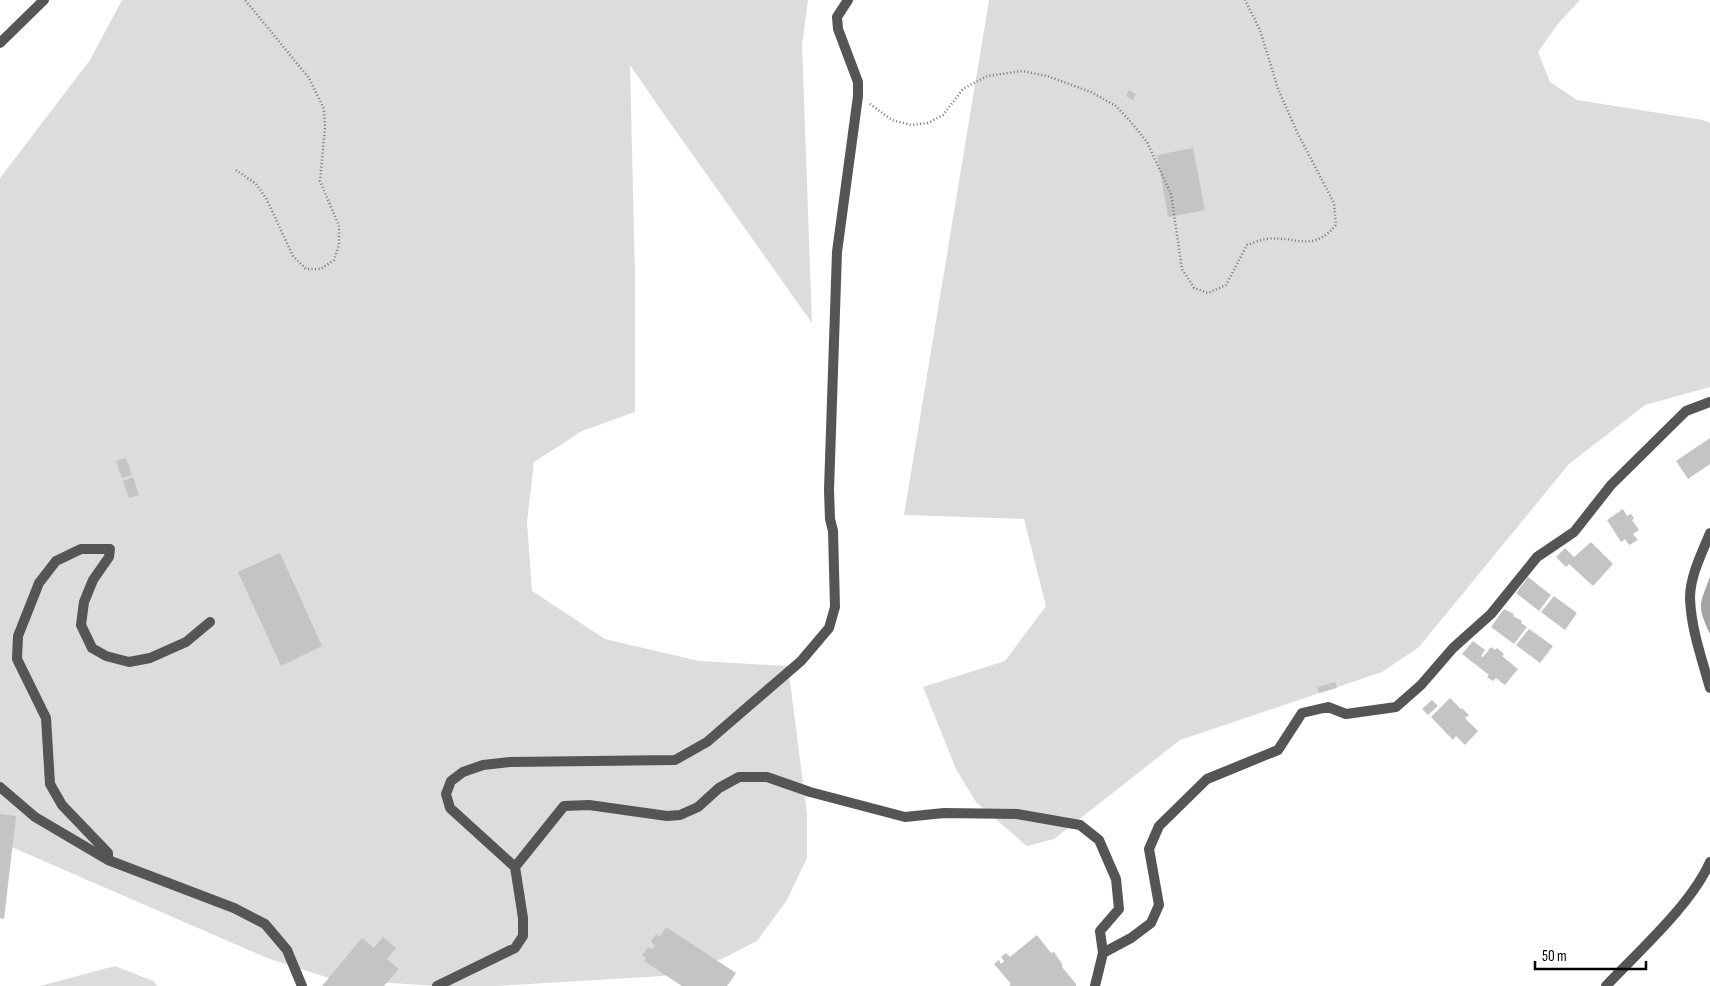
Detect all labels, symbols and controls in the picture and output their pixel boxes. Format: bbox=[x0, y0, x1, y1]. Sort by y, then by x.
scale bar bbox=[1535, 938, 1646, 970]
text: 50 m bbox=[1542, 947, 1567, 966]

